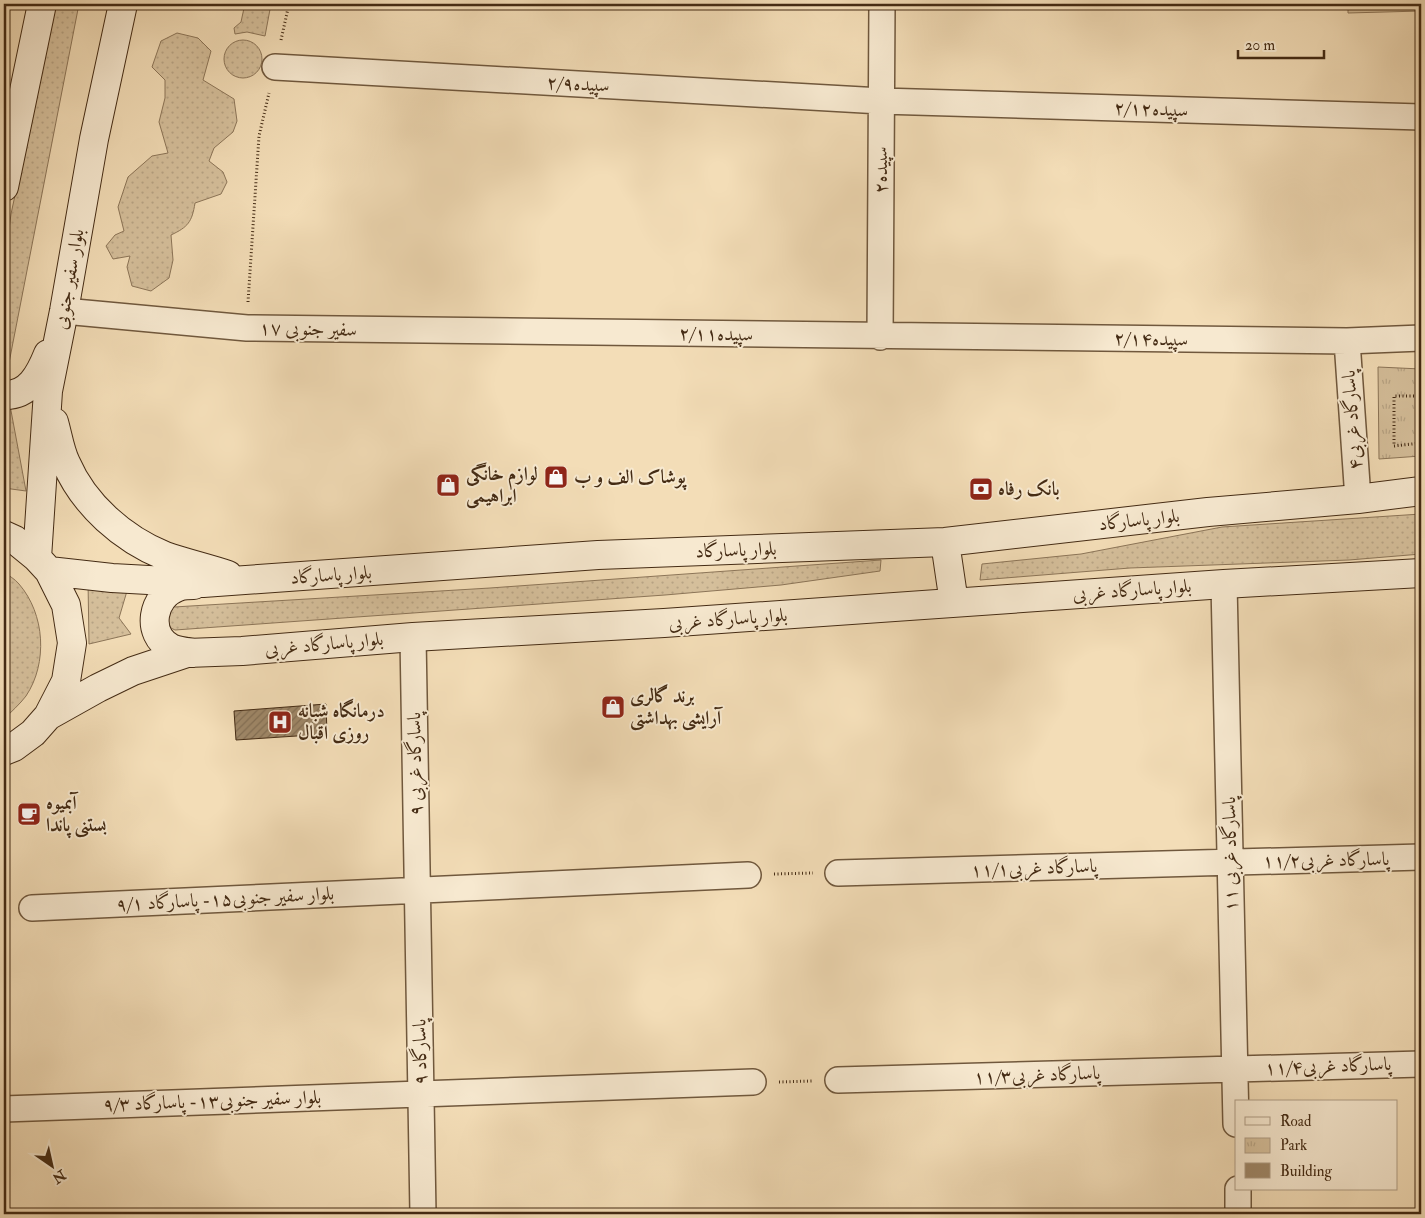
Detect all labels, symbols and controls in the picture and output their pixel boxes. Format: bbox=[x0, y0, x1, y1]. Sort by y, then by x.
scale bar bbox=[1238, 28, 1324, 60]
text: 20 m bbox=[1245, 36, 1275, 55]
street label: سپیده۲/۹ bbox=[546, 70, 610, 99]
street label: سپیده۲/۱۲ bbox=[1113, 96, 1189, 123]
street label: سپیده۲ bbox=[869, 146, 894, 194]
street label: بلوار سفیر جنوبی bbox=[48, 227, 92, 332]
street label: سفیر جنوبی ۱۷ bbox=[259, 316, 357, 344]
street label: سپیده۲/۱۱ bbox=[679, 321, 753, 348]
street label: سپیده۲/۱۴ bbox=[1114, 326, 1188, 353]
street label: پاسارگاد غربی۴ bbox=[1336, 368, 1369, 471]
place label: لوازم خانگی ابراهیمی bbox=[466, 462, 538, 509]
shop icon: پوشاک الف و ب bbox=[543, 464, 569, 490]
place label: پوشاک الف و ب bbox=[574, 465, 687, 491]
shop icon: لوازم خانگی ابراهیمی bbox=[435, 472, 461, 498]
bank icon: بانک رفاه bbox=[968, 476, 994, 502]
place label: بانک رفاه bbox=[998, 477, 1060, 501]
street label: بلوار پاسارگاد bbox=[1097, 504, 1181, 537]
street label: بلوار پاسارگاد bbox=[695, 537, 777, 564]
street label: بلوار پاسارگاد bbox=[290, 560, 372, 591]
street label: بلوار پاسارگاد غربی bbox=[1072, 574, 1192, 608]
street label: بلوار پاسارگاد غربی bbox=[668, 603, 788, 637]
street label: بلوار پاسارگاد غربی bbox=[264, 627, 385, 663]
place label: برند گالری آرایشی بهداشتی bbox=[630, 684, 724, 731]
shop icon: برند گالری آرایشی بهداشتی bbox=[600, 694, 626, 720]
place label: درمانگاه شبانه روزی اقبال bbox=[298, 698, 385, 745]
hospital icon: درمانگاه شبانه روزی اقبال bbox=[267, 709, 293, 735]
street label: پاسارگاد غربی ۹ bbox=[402, 710, 430, 816]
place label: آبمیوه بستنی پاندا bbox=[46, 791, 107, 839]
street label: پاسارگاد غربی ۱۱ bbox=[1217, 795, 1245, 912]
cafe icon: آبمیوه بستنی پاندا bbox=[16, 801, 42, 827]
street label: پاسارگاد غربی۱۱/۲ bbox=[1262, 847, 1391, 875]
street label: پاسارگاد غربی۱۱/۱ bbox=[970, 854, 1099, 884]
street label: بلوار سفیر جنوبی۱۵- پاسارگاد ۹/۱ bbox=[115, 881, 335, 919]
street label: پاسارگاد ۹ bbox=[407, 1017, 434, 1085]
street label: پاسارگاد غربی۱۱/۴ bbox=[1264, 1052, 1393, 1082]
street label: پاسارگاد غربی۱۱/۳ bbox=[973, 1061, 1102, 1091]
street label: بلوار سفیر جنوبی۱۳- پاسارگاد ۹/۳ bbox=[102, 1085, 322, 1119]
legend bbox=[1235, 1100, 1398, 1190]
text: Road bbox=[1280, 1112, 1312, 1131]
text: Park bbox=[1280, 1136, 1307, 1155]
north arrow bbox=[28, 1140, 78, 1190]
text: Building bbox=[1280, 1162, 1332, 1181]
text: N bbox=[49, 1165, 70, 1187]

